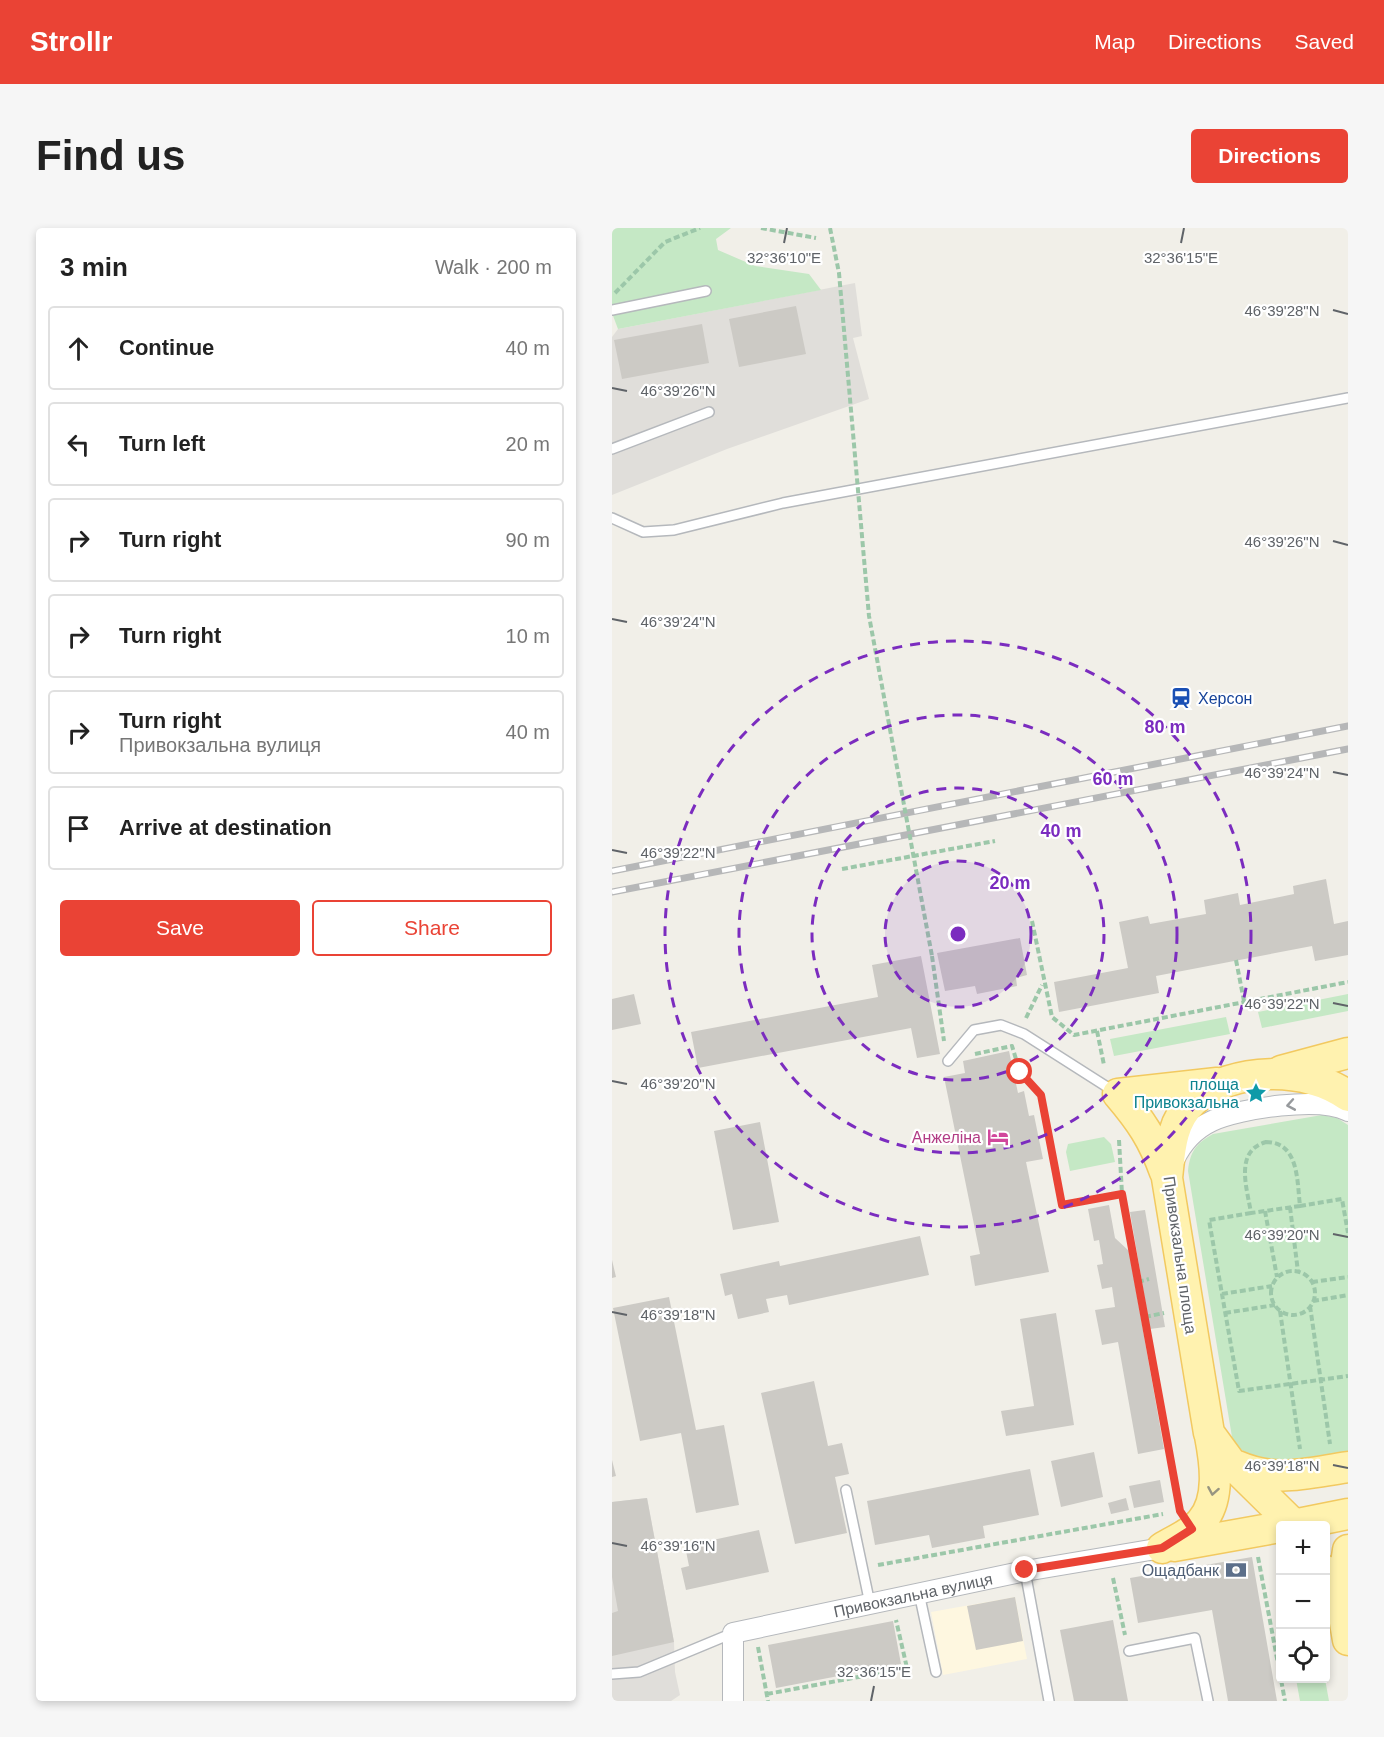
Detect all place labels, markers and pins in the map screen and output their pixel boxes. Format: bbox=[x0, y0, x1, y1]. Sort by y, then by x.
station icon: Херсон bbox=[1169, 686, 1193, 710]
place label: Херсон bbox=[1198, 690, 1252, 707]
centre of rings bbox=[948, 924, 968, 944]
place label: площа Привокзальна bbox=[1134, 1076, 1239, 1111]
place icon: площа Привокзальна bbox=[1244, 1081, 1268, 1105]
hotel icon: Анжеліна bbox=[986, 1125, 1010, 1149]
place label: Анжеліна bbox=[912, 1129, 981, 1146]
bank icon: Ощадбанк bbox=[1224, 1558, 1248, 1582]
place label: Ощадбанк bbox=[1142, 1562, 1220, 1579]

